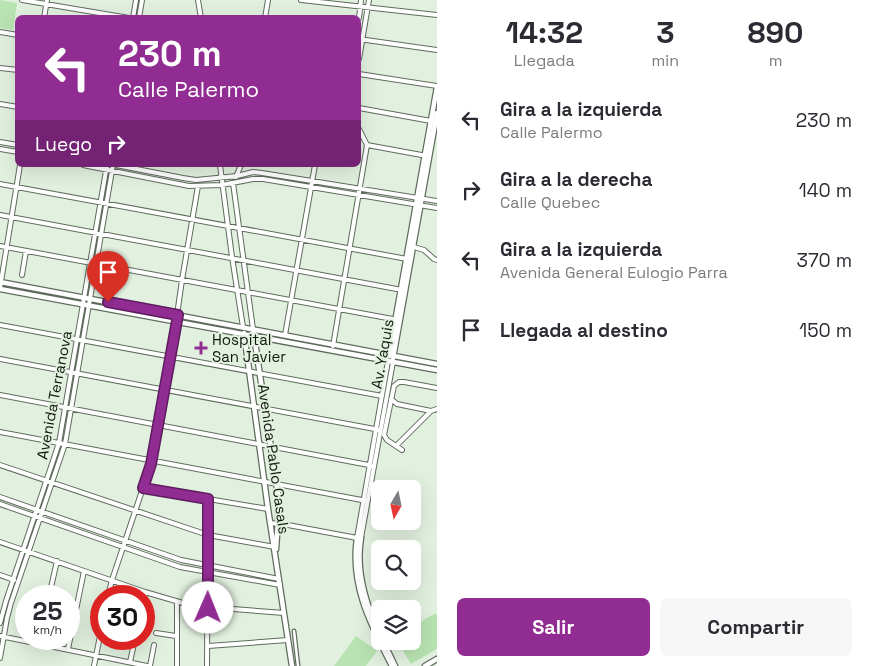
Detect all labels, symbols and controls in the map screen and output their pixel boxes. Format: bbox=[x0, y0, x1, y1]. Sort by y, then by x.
text: 14:32 bbox=[505, 13, 583, 52]
text: 3 bbox=[656, 13, 674, 52]
text: 890 bbox=[748, 13, 804, 52]
text: 230 m bbox=[118, 32, 222, 76]
icon: left bbox=[35, 35, 100, 100]
text: Llegada bbox=[514, 50, 575, 71]
text: min bbox=[652, 50, 679, 71]
text: m bbox=[769, 50, 782, 71]
text: Calle Palermo bbox=[118, 75, 259, 103]
text: Gira a la izquierda bbox=[500, 97, 662, 122]
icon: left bbox=[457, 106, 485, 134]
text: 230 m bbox=[796, 108, 852, 133]
text: Calle Palermo bbox=[500, 122, 603, 143]
icon: right bbox=[102, 130, 130, 158]
text: Luego bbox=[35, 132, 92, 157]
text: Gira a la derecha bbox=[500, 167, 652, 192]
icon: right bbox=[457, 176, 485, 204]
text: 140 m bbox=[799, 178, 852, 203]
text: Calle Quebec bbox=[500, 192, 600, 213]
text: Gira a la izquierda bbox=[500, 237, 662, 262]
icon: left bbox=[457, 246, 485, 274]
text: 370 m bbox=[797, 248, 852, 273]
pin bbox=[87, 251, 129, 302]
icon: arrive bbox=[94, 258, 122, 286]
text: Avenida General Eulogio Parra bbox=[500, 262, 728, 283]
icon: arrive bbox=[457, 316, 485, 344]
street label: Av. Yaquis bbox=[367, 318, 397, 390]
text: Llegada al destino bbox=[500, 318, 668, 343]
text: 150 m bbox=[799, 318, 852, 343]
street label: Avenida Terranova bbox=[32, 329, 76, 461]
place label: Hospital San Javier bbox=[212, 330, 286, 366]
marker: Hospital San Javier bbox=[194, 341, 208, 355]
street label: Avenida Pablo Casals bbox=[254, 383, 294, 535]
north arrow bbox=[371, 480, 421, 530]
map controls bbox=[371, 480, 421, 650]
button: search bbox=[371, 540, 421, 590]
position arrow bbox=[181, 581, 233, 633]
speed limit sign: 30 bbox=[90, 585, 155, 650]
text: 25 bbox=[33, 595, 62, 627]
button: Salir bbox=[457, 598, 650, 656]
button: Compartir bbox=[660, 598, 852, 656]
button: layers bbox=[371, 600, 421, 650]
text: km/h bbox=[33, 622, 62, 638]

